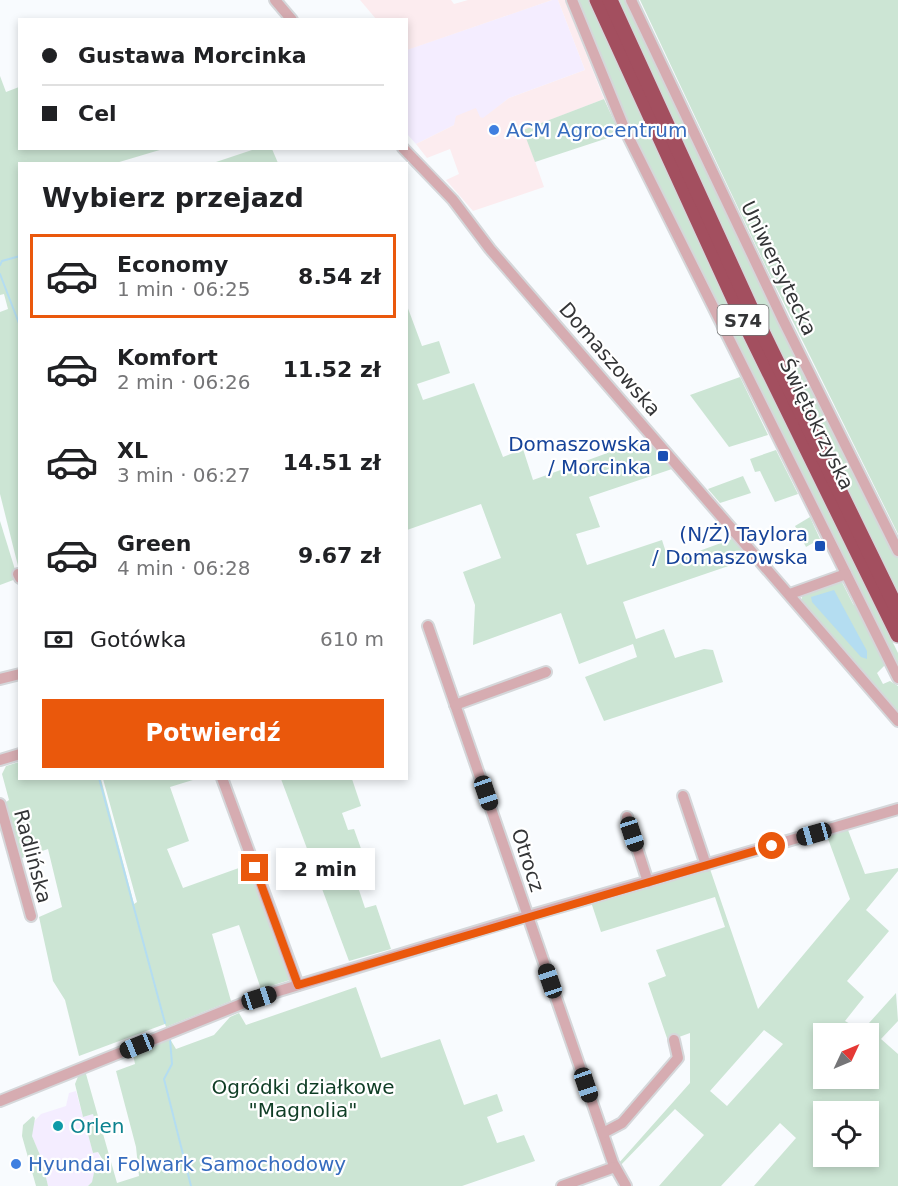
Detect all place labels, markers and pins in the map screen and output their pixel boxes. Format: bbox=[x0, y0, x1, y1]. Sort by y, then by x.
place label: ACM Agrocentrum bbox=[506, 118, 688, 142]
marker: ACM Agrocentrum bbox=[487, 123, 501, 137]
place label: Domaszowska / Morcinka bbox=[508, 432, 651, 479]
marker: Domaszowska / Morcinka bbox=[656, 449, 670, 463]
place label: (N/Ż) Taylora / Domaszowska bbox=[652, 522, 808, 569]
marker: (N/Ż) Taylora / Domaszowska bbox=[813, 539, 827, 553]
place label: Orlen bbox=[70, 1114, 125, 1138]
marker: Orlen bbox=[51, 1119, 65, 1133]
place label: Hyundai Folwark Samochodowy bbox=[28, 1152, 346, 1176]
marker: Hyundai Folwark Samochodowy bbox=[9, 1157, 23, 1171]

